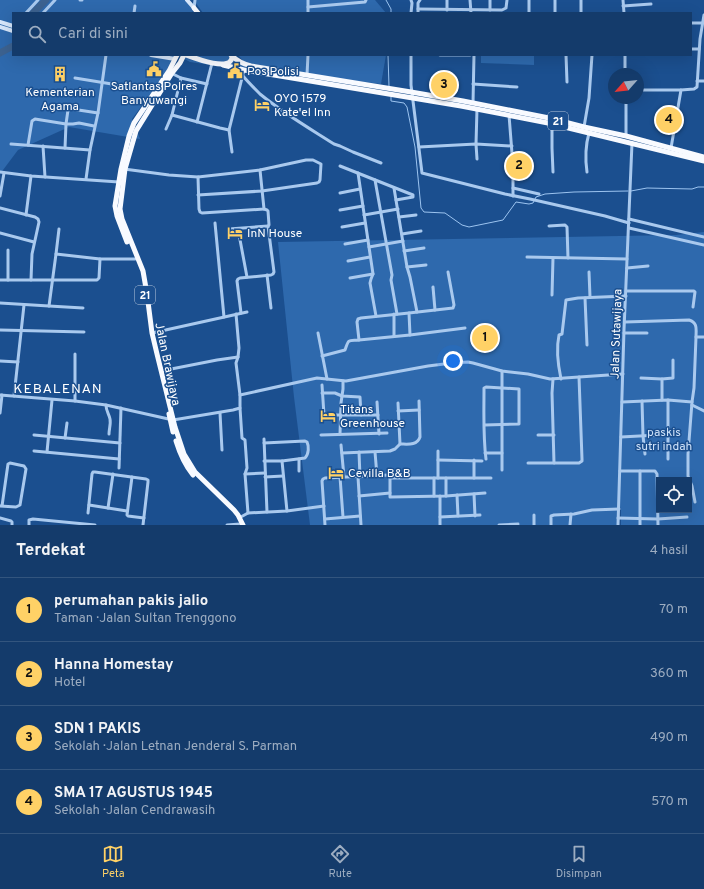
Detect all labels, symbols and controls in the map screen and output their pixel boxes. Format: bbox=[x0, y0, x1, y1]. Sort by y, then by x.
search box bbox=[12, 12, 692, 56]
icon: search bbox=[26, 23, 48, 45]
text: Cari di sini bbox=[58, 25, 128, 44]
public building icon: Satlantas Polres Banyuwangi bbox=[145, 60, 163, 78]
public building icon: Pos Polisi bbox=[226, 62, 244, 80]
place label: Pos Polisi bbox=[247, 64, 299, 80]
building icon: Kementerian Agama bbox=[51, 65, 69, 83]
north arrow bbox=[608, 68, 644, 104]
pin: 3 bbox=[431, 70, 457, 100]
place label: Satlantas Polres Banyuwangi bbox=[111, 79, 197, 109]
place label: Kementerian Agama bbox=[25, 85, 95, 115]
place label: OYO 1579 Kate'el Inn bbox=[274, 91, 331, 121]
hotel icon: OYO 1579 Kate'el Inn bbox=[253, 96, 271, 114]
pin: 4 bbox=[656, 105, 682, 135]
road number: 21 bbox=[548, 112, 568, 130]
pin: 2 bbox=[506, 151, 532, 181]
hotel icon: InN House bbox=[226, 224, 244, 242]
place label: InN House bbox=[247, 226, 302, 242]
road number: 21 bbox=[135, 286, 155, 304]
street label: Jalan Sutawijaya bbox=[607, 289, 627, 379]
street label: Jalan Brawijaya bbox=[150, 321, 184, 407]
pin: 1 bbox=[472, 323, 498, 353]
your location bbox=[443, 351, 463, 371]
district label: KEBALENAN bbox=[13, 381, 103, 398]
place label: Titans Greenhouse bbox=[340, 402, 405, 432]
hotel icon: Titans Greenhouse bbox=[319, 407, 337, 425]
park label: paskis sutri indah bbox=[636, 425, 692, 455]
hotel icon: Cevilla B&B bbox=[327, 464, 345, 482]
place label: Cevilla B&B bbox=[348, 466, 411, 482]
map controls bbox=[656, 477, 692, 513]
button: locate bbox=[656, 477, 692, 513]
text: Terdekat bbox=[16, 540, 85, 562]
text: 4 hasil bbox=[650, 543, 688, 559]
text: perumahan pakis jalio bbox=[54, 592, 208, 611]
text: 1 bbox=[26, 602, 32, 618]
text: 70 m bbox=[659, 602, 688, 618]
text: Taman · Jalan Sultan Trenggono bbox=[54, 611, 236, 627]
text: Hanna Homestay bbox=[54, 656, 174, 675]
text: 2 bbox=[25, 666, 33, 682]
text: 360 m bbox=[650, 666, 688, 682]
text: Hotel bbox=[54, 675, 85, 691]
text: SDN 1 PAKIS bbox=[54, 720, 141, 739]
text: 3 bbox=[25, 730, 33, 746]
text: 490 m bbox=[650, 730, 688, 746]
text: Sekolah · Jalan Letnan Jenderal S. Parman bbox=[54, 739, 297, 755]
text: SMA 17 AGUSTUS 1945 bbox=[54, 784, 213, 803]
text: 4 bbox=[25, 794, 33, 810]
text: 570 m bbox=[651, 794, 688, 810]
text: Sekolah · Jalan Cendrawasih bbox=[54, 803, 215, 819]
tab: Peta bbox=[102, 843, 125, 881]
tab: Rute bbox=[329, 843, 352, 881]
tab: Disimpan bbox=[556, 843, 602, 881]

